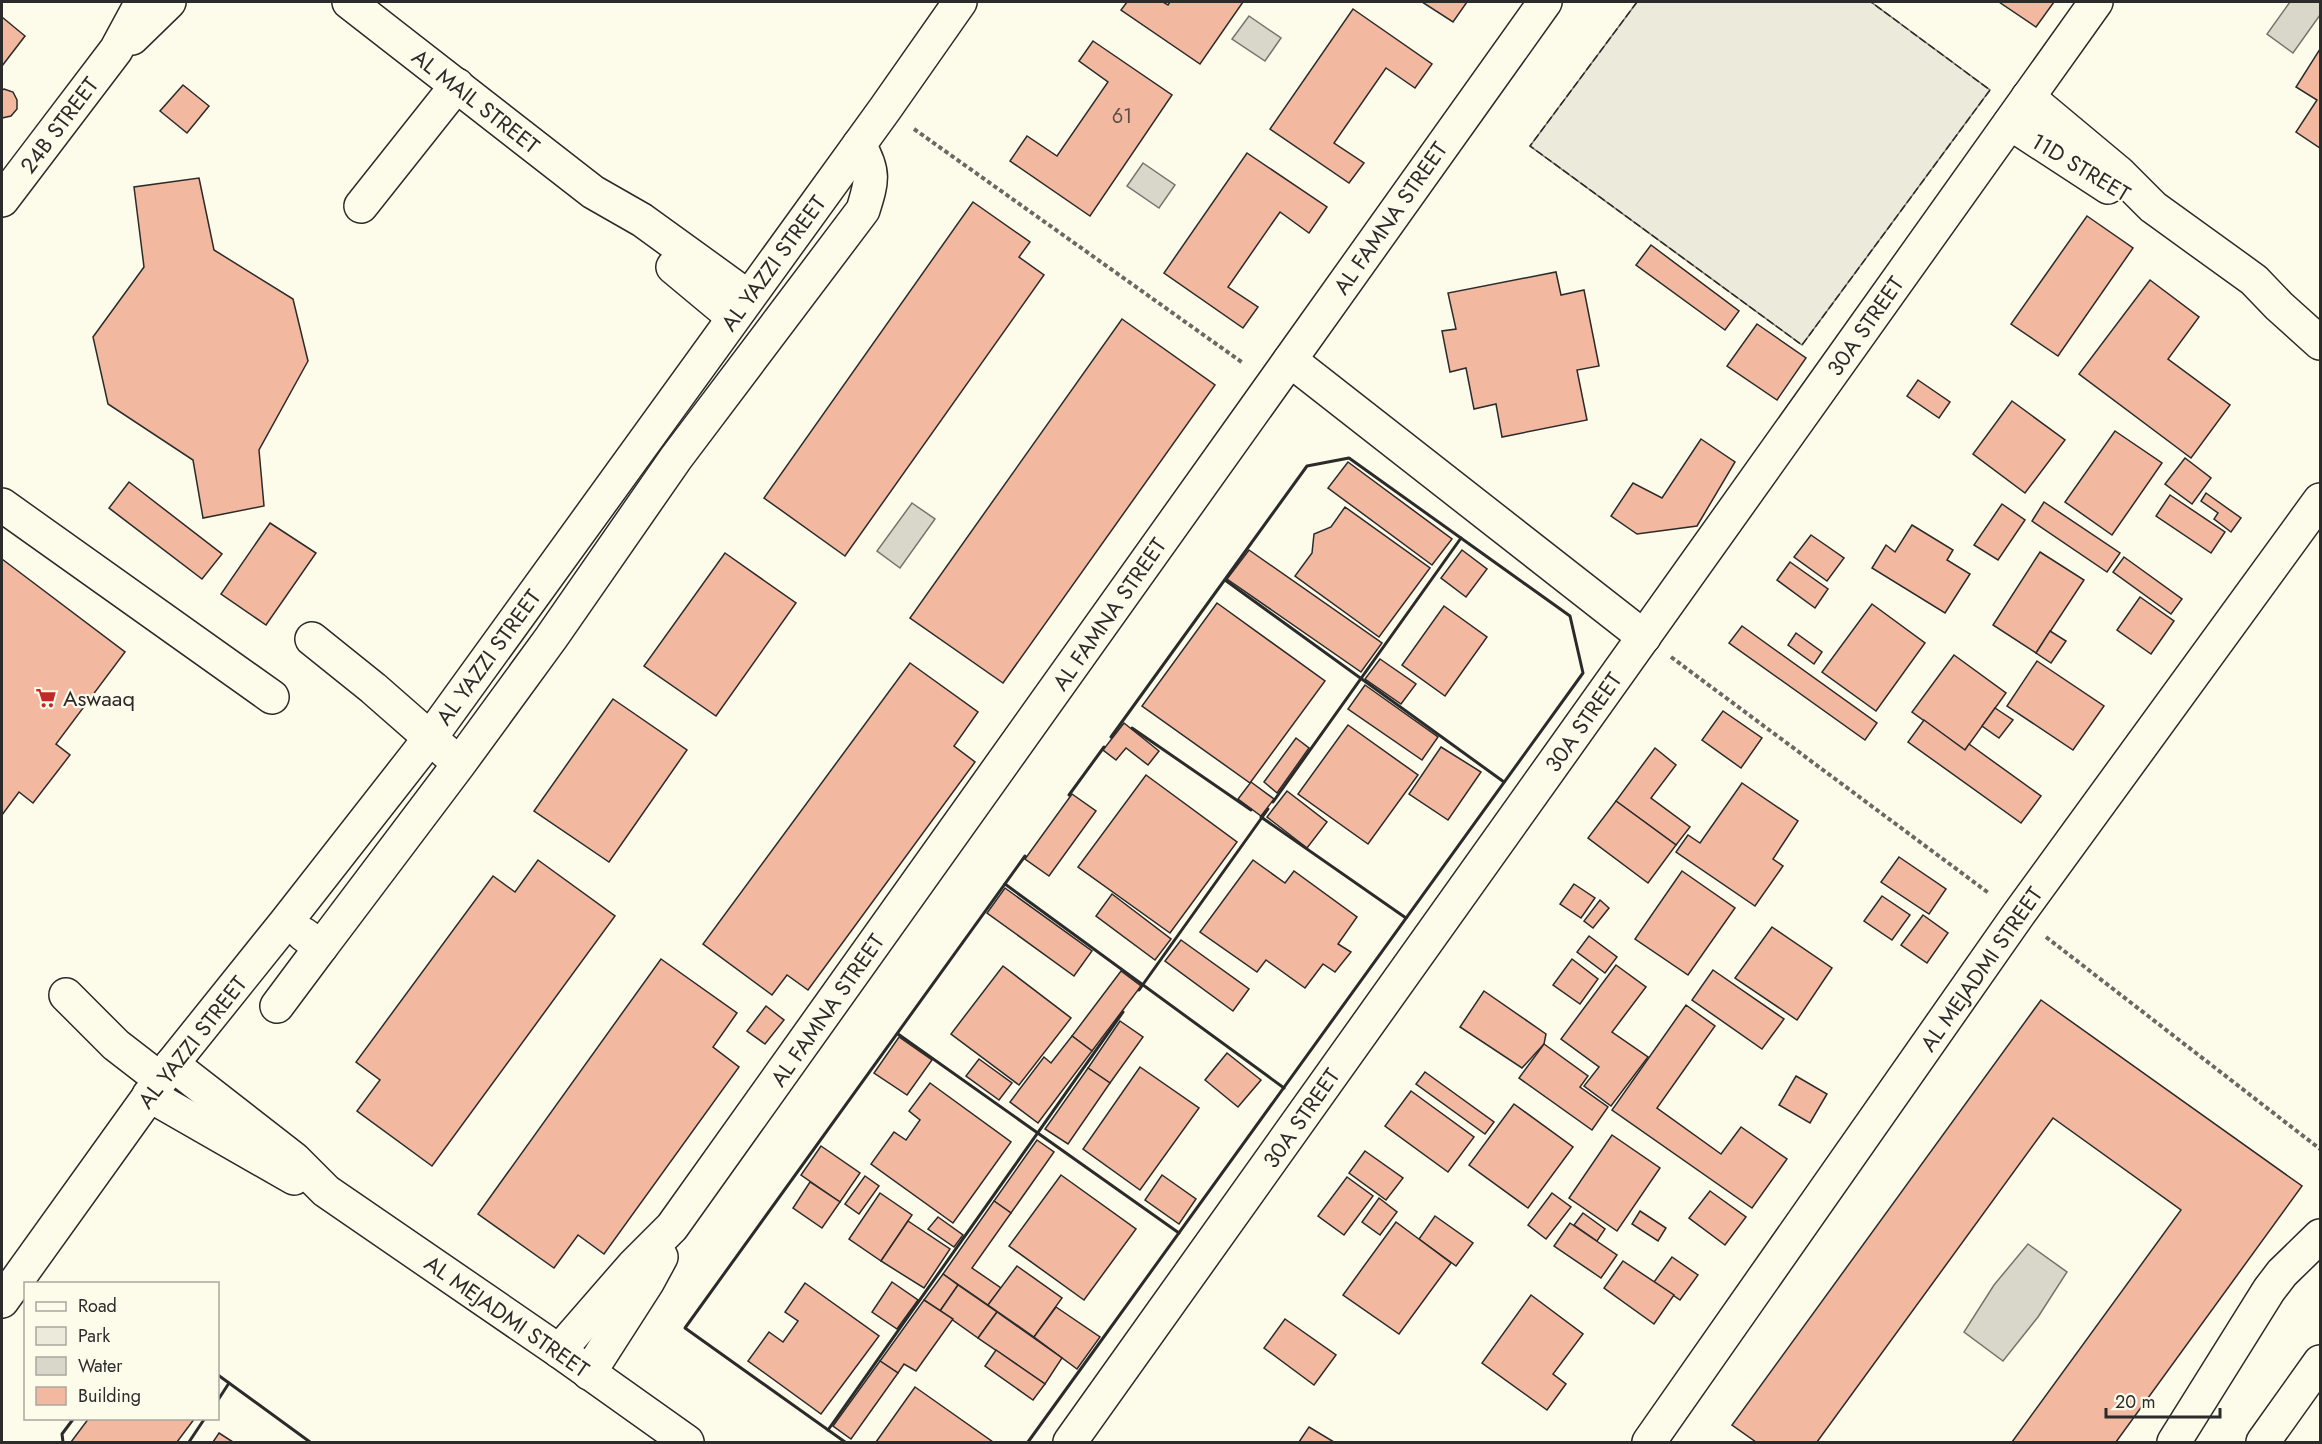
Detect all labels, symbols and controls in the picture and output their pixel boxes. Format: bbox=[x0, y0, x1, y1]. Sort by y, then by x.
street label: AL MAIL STREET bbox=[405, 41, 547, 162]
street label: 24B STREET bbox=[12, 70, 106, 180]
house number: 61 bbox=[1112, 102, 1132, 131]
street label: 11D STREET bbox=[2025, 125, 2137, 210]
street label: AL FAMNA STREET bbox=[1325, 134, 1455, 301]
street label: AL YAZZI STREET bbox=[713, 188, 834, 337]
street label: 30A STREET bbox=[1819, 269, 1912, 382]
street label: AL FAMNA STREET bbox=[1044, 530, 1174, 697]
street label: AL YAZZI STREET bbox=[428, 582, 549, 731]
street label: 30A STREET bbox=[1537, 665, 1630, 778]
place label: Aswaaq bbox=[63, 682, 135, 714]
supermarket icon: Aswaaq bbox=[34, 686, 58, 710]
street label: AL MEJADMI STREET bbox=[1912, 880, 2050, 1058]
street label: AL FAMNA STREET bbox=[762, 926, 892, 1093]
street label: AL YAZZI STREET bbox=[130, 968, 255, 1115]
street label: 30A STREET bbox=[1255, 1061, 1348, 1174]
street label: AL MEJADMI STREET bbox=[418, 1247, 596, 1385]
legend bbox=[24, 1282, 219, 1420]
text: Road bbox=[78, 1293, 117, 1319]
text: Park bbox=[78, 1323, 110, 1349]
text: Water bbox=[78, 1353, 123, 1379]
scale bar bbox=[2106, 1381, 2220, 1419]
text: Building bbox=[78, 1383, 141, 1409]
text: 20 m bbox=[2115, 1389, 2155, 1415]

